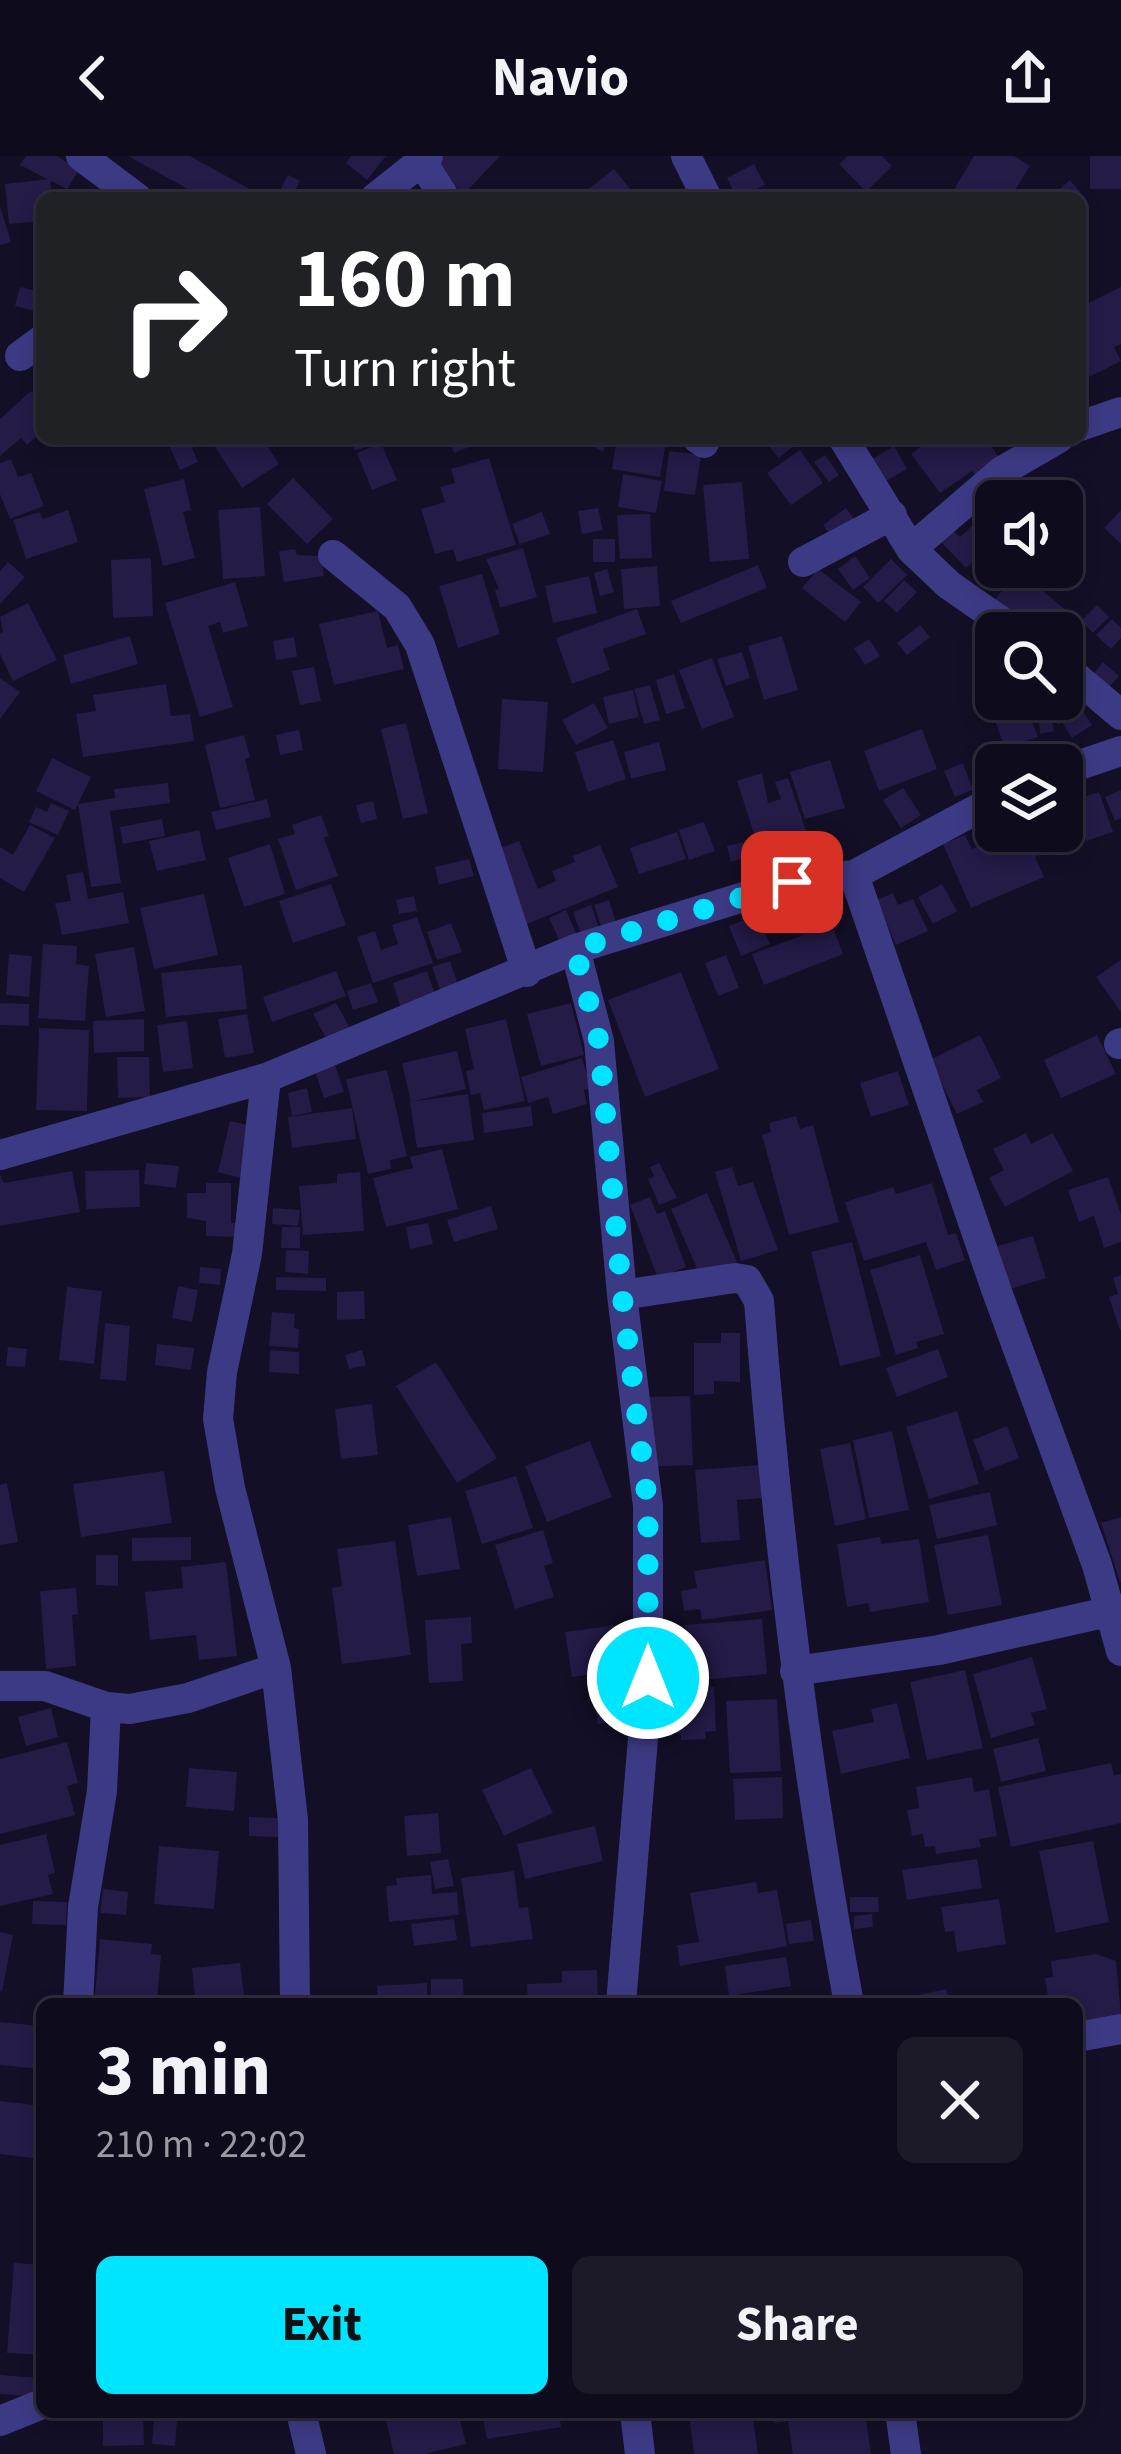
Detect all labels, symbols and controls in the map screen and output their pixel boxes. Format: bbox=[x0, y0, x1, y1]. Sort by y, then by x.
text: Navio bbox=[492, 40, 629, 117]
icon: back bbox=[60, 45, 126, 111]
icon: share bbox=[995, 45, 1061, 111]
text: 160 m bbox=[294, 220, 516, 340]
icon: right bbox=[96, 240, 252, 396]
text: Turn right bbox=[294, 331, 516, 408]
map controls bbox=[975, 480, 1083, 852]
button: sound bbox=[975, 480, 1083, 588]
button: search bbox=[975, 612, 1083, 720]
button: layers bbox=[975, 744, 1083, 852]
pin bbox=[741, 831, 843, 933]
icon: arrive bbox=[759, 849, 825, 915]
position arrow bbox=[585, 1615, 711, 1741]
text: 3 min bbox=[96, 2020, 271, 2123]
button: close bbox=[897, 2037, 1023, 2163]
text: 210 m · 22:02 bbox=[96, 2117, 307, 2173]
button: Exit bbox=[96, 2256, 548, 2394]
button: Share bbox=[572, 2256, 1023, 2394]

